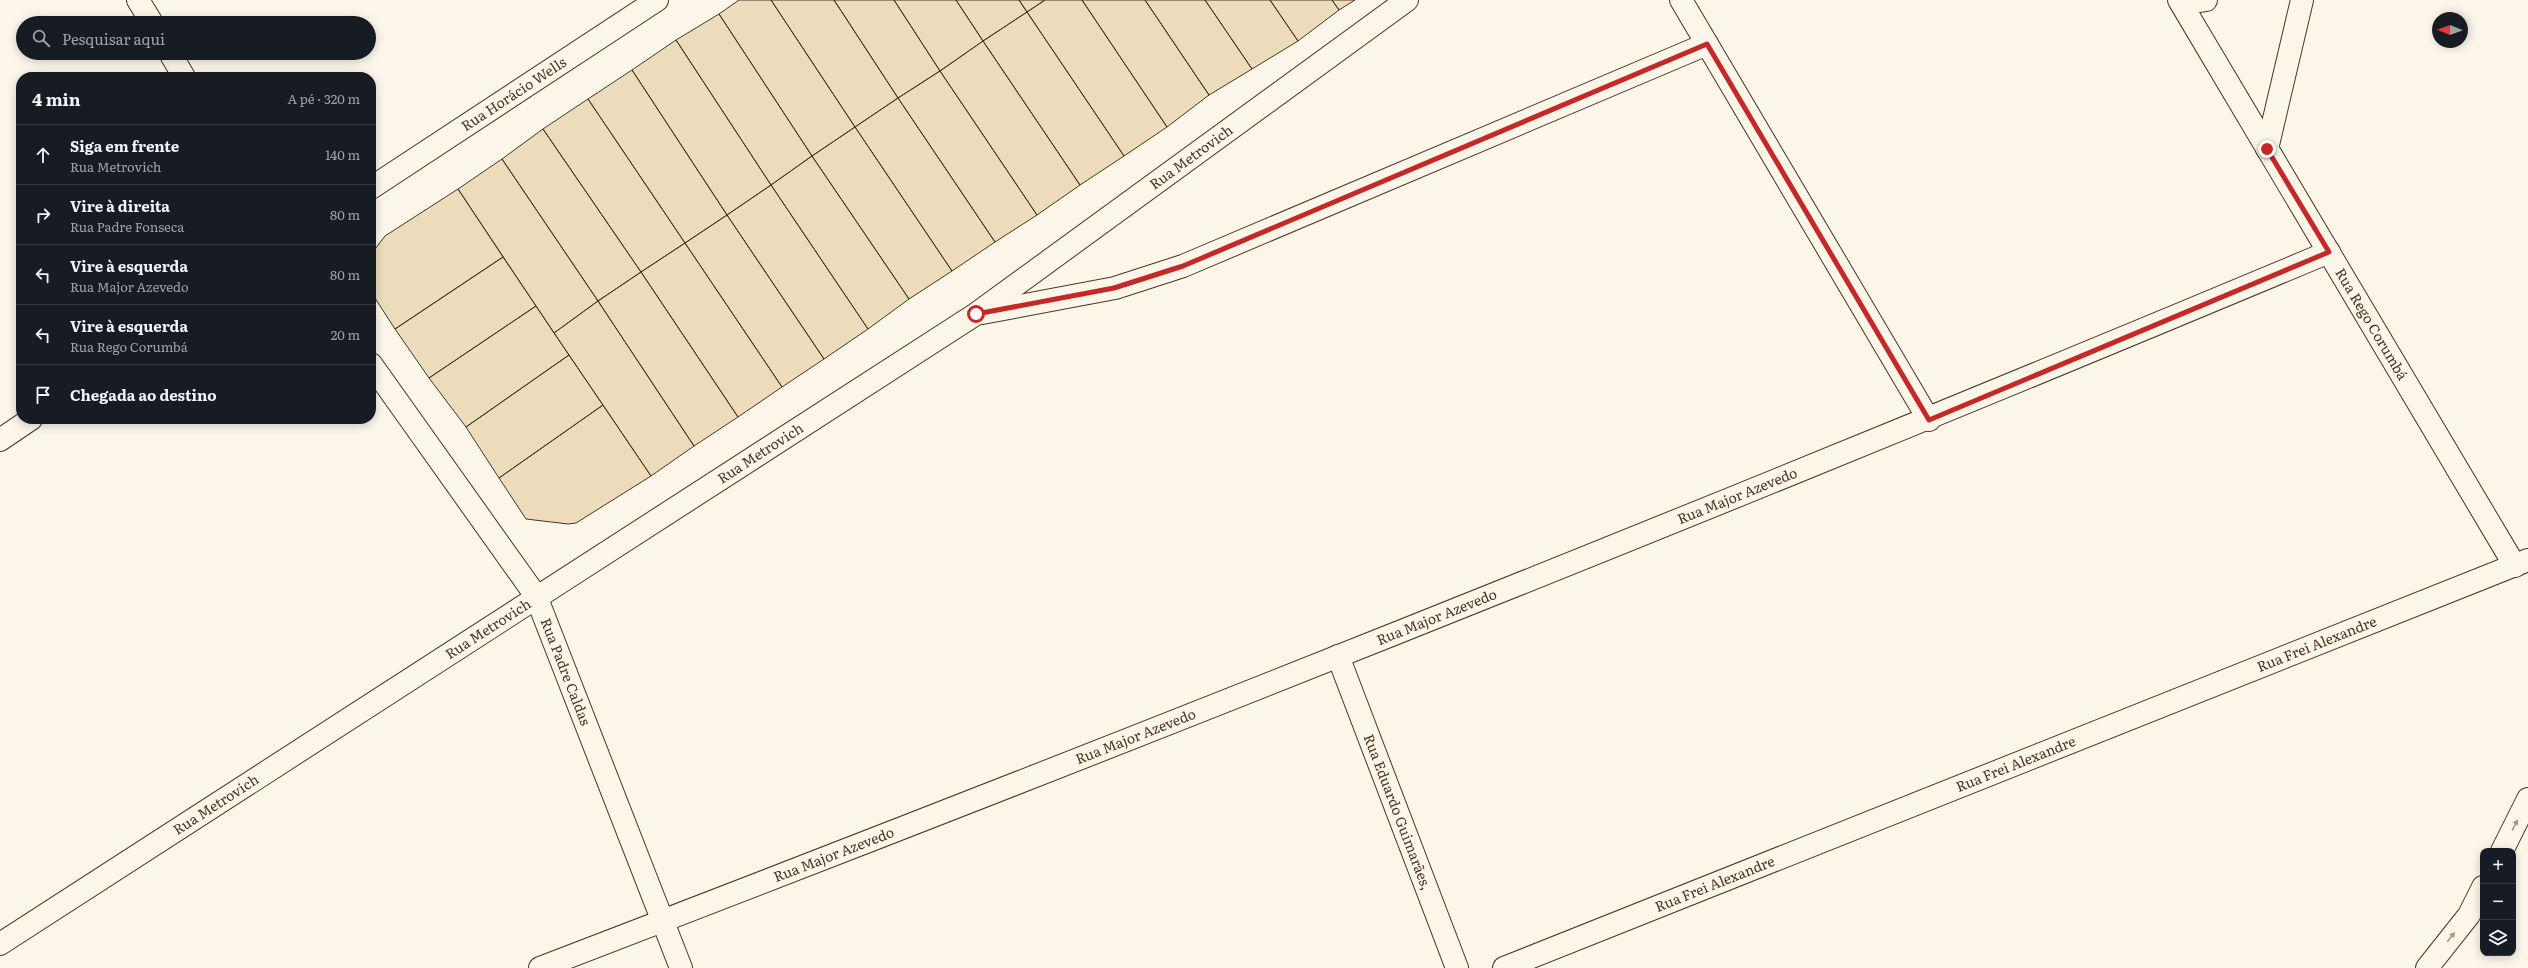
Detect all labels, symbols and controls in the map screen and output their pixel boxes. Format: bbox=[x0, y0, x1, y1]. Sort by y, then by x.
north arrow bbox=[2432, 12, 2468, 48]
search box bbox=[16, 16, 376, 60]
icon: search bbox=[30, 27, 52, 49]
text: Pesquisar aqui bbox=[62, 27, 165, 50]
street label: Rua Horácio Wells bbox=[457, 51, 570, 135]
text: 4 min bbox=[32, 86, 81, 111]
text: A pé · 320 m bbox=[288, 89, 360, 108]
street label: Rua Metrovich bbox=[1145, 119, 1236, 193]
text: Siga em frente bbox=[70, 134, 179, 157]
route end bbox=[2258, 140, 2276, 158]
icon: ahead bbox=[32, 144, 54, 166]
text: 140 m bbox=[325, 145, 360, 164]
text: Rua Metrovich bbox=[70, 157, 161, 176]
text: Vire à direita bbox=[70, 194, 170, 217]
icon: right bbox=[32, 204, 54, 226]
text: 80 m bbox=[330, 205, 360, 224]
text: Rua Padre Fonseca bbox=[70, 217, 184, 236]
text: Vire à esquerda bbox=[70, 254, 188, 277]
icon: left bbox=[32, 264, 54, 286]
street label: Rua Rego Corumbá bbox=[2331, 264, 2414, 384]
text: 80 m bbox=[330, 265, 360, 284]
text: Rua Major Azevedo bbox=[70, 277, 189, 296]
route start bbox=[967, 305, 985, 323]
text: Vire à esquerda bbox=[70, 314, 188, 337]
icon: left bbox=[32, 324, 54, 346]
text: 20 m bbox=[331, 325, 360, 344]
text: Rua Rego Corumbá bbox=[70, 337, 188, 356]
text: Chegada ao destino bbox=[70, 383, 217, 406]
icon: arrive bbox=[32, 384, 54, 406]
street label: Rua Metrovich bbox=[713, 417, 807, 487]
street label: Rua Major Azevedo bbox=[1674, 462, 1800, 528]
street label: Rua Major Azevedo bbox=[1373, 583, 1499, 649]
street label: Rua Metrovich bbox=[441, 593, 534, 663]
street label: Rua Frei Alexandre bbox=[2254, 610, 2379, 676]
street label: Rua Padre Caldas bbox=[536, 615, 596, 728]
street label: Rua Major Azevedo bbox=[1072, 703, 1198, 768]
street label: Rua Frei Alexandre bbox=[1953, 730, 2078, 796]
street label: Rua Eduardo Guimarães, bbox=[1360, 731, 1437, 893]
street label: Rua Metrovich bbox=[169, 769, 262, 839]
one-way arrow bbox=[2512, 819, 2518, 831]
street label: Rua Major Azevedo bbox=[770, 821, 897, 886]
map controls bbox=[2480, 848, 2516, 956]
button: + bbox=[2480, 848, 2516, 884]
street label: Rua Frei Alexandre bbox=[1652, 850, 1777, 916]
button: − bbox=[2480, 884, 2516, 920]
button: layers bbox=[2480, 920, 2516, 956]
one-way arrow bbox=[2447, 932, 2455, 943]

